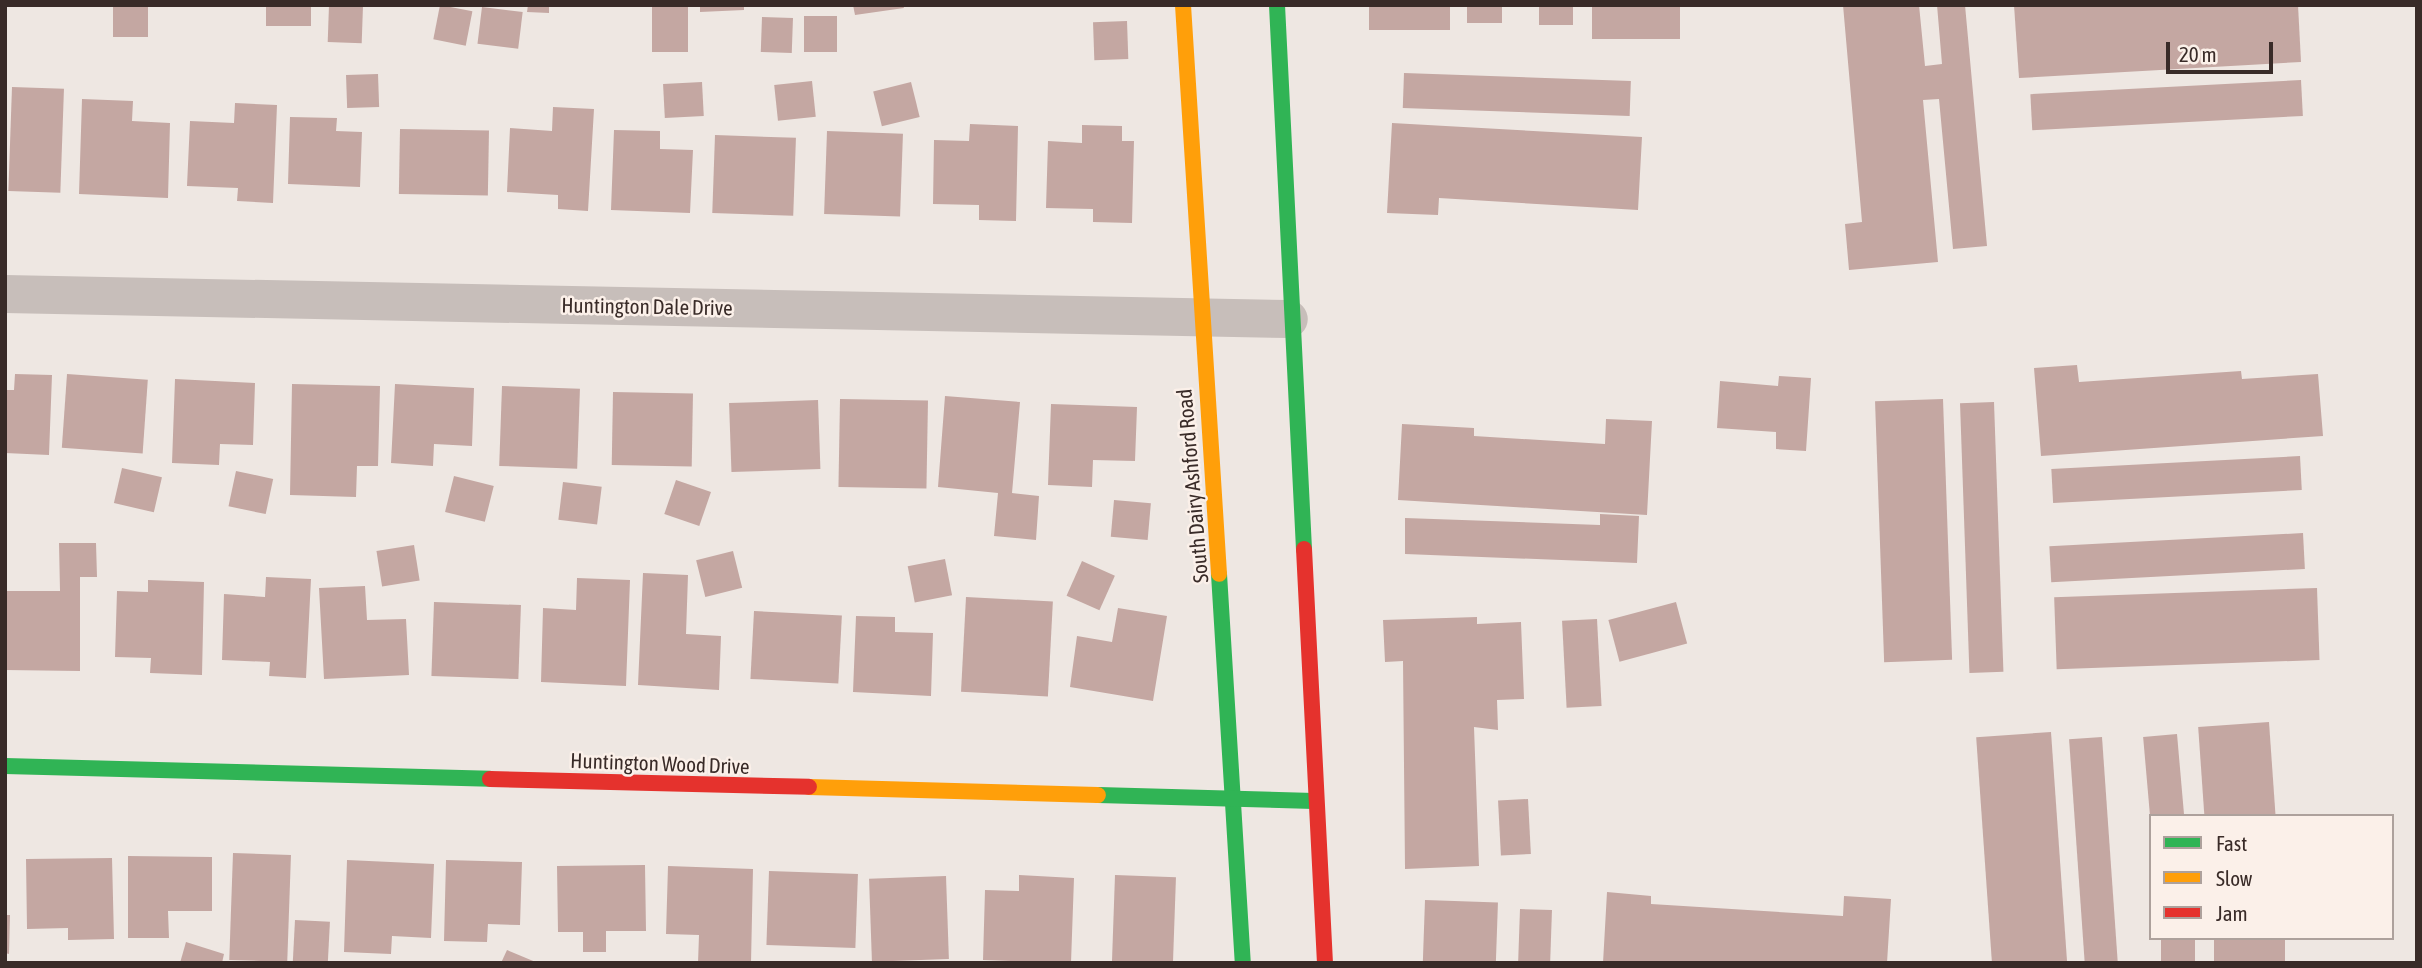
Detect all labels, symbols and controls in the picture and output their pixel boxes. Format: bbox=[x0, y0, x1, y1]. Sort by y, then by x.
scale bar bbox=[2170, 28, 2277, 72]
text: 20 m bbox=[2179, 42, 2217, 66]
street label: Huntington Dale Drive bbox=[561, 292, 733, 320]
street label: South Dairy Ashford Road bbox=[1171, 388, 1213, 584]
street label: Huntington Wood Drive bbox=[570, 747, 750, 779]
legend bbox=[2149, 814, 2394, 940]
text: Fast bbox=[2216, 831, 2247, 855]
text: Slow bbox=[2216, 866, 2252, 890]
text: Jam bbox=[2216, 901, 2248, 925]

